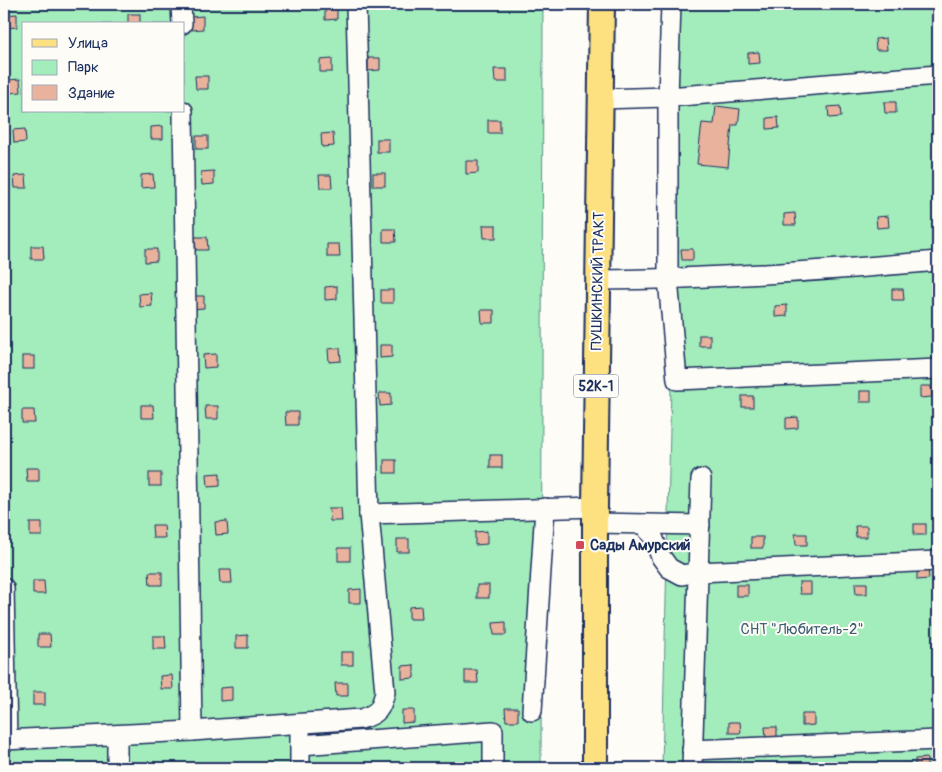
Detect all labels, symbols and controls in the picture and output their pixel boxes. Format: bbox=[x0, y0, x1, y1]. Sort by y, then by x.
legend bbox=[22, 22, 185, 112]
text: Улица bbox=[68, 34, 108, 53]
text: Парк bbox=[68, 58, 99, 77]
text: Здание bbox=[68, 84, 115, 103]
street label: ПУШКИНСКИЙ ТРАКТ bbox=[587, 211, 609, 351]
road number: 52К-1 bbox=[574, 374, 618, 398]
place label: Сады Амурский bbox=[590, 536, 690, 555]
marker: Сады Амурский bbox=[574, 539, 586, 551]
park label: СНТ "Любитель-2" bbox=[741, 620, 863, 639]

